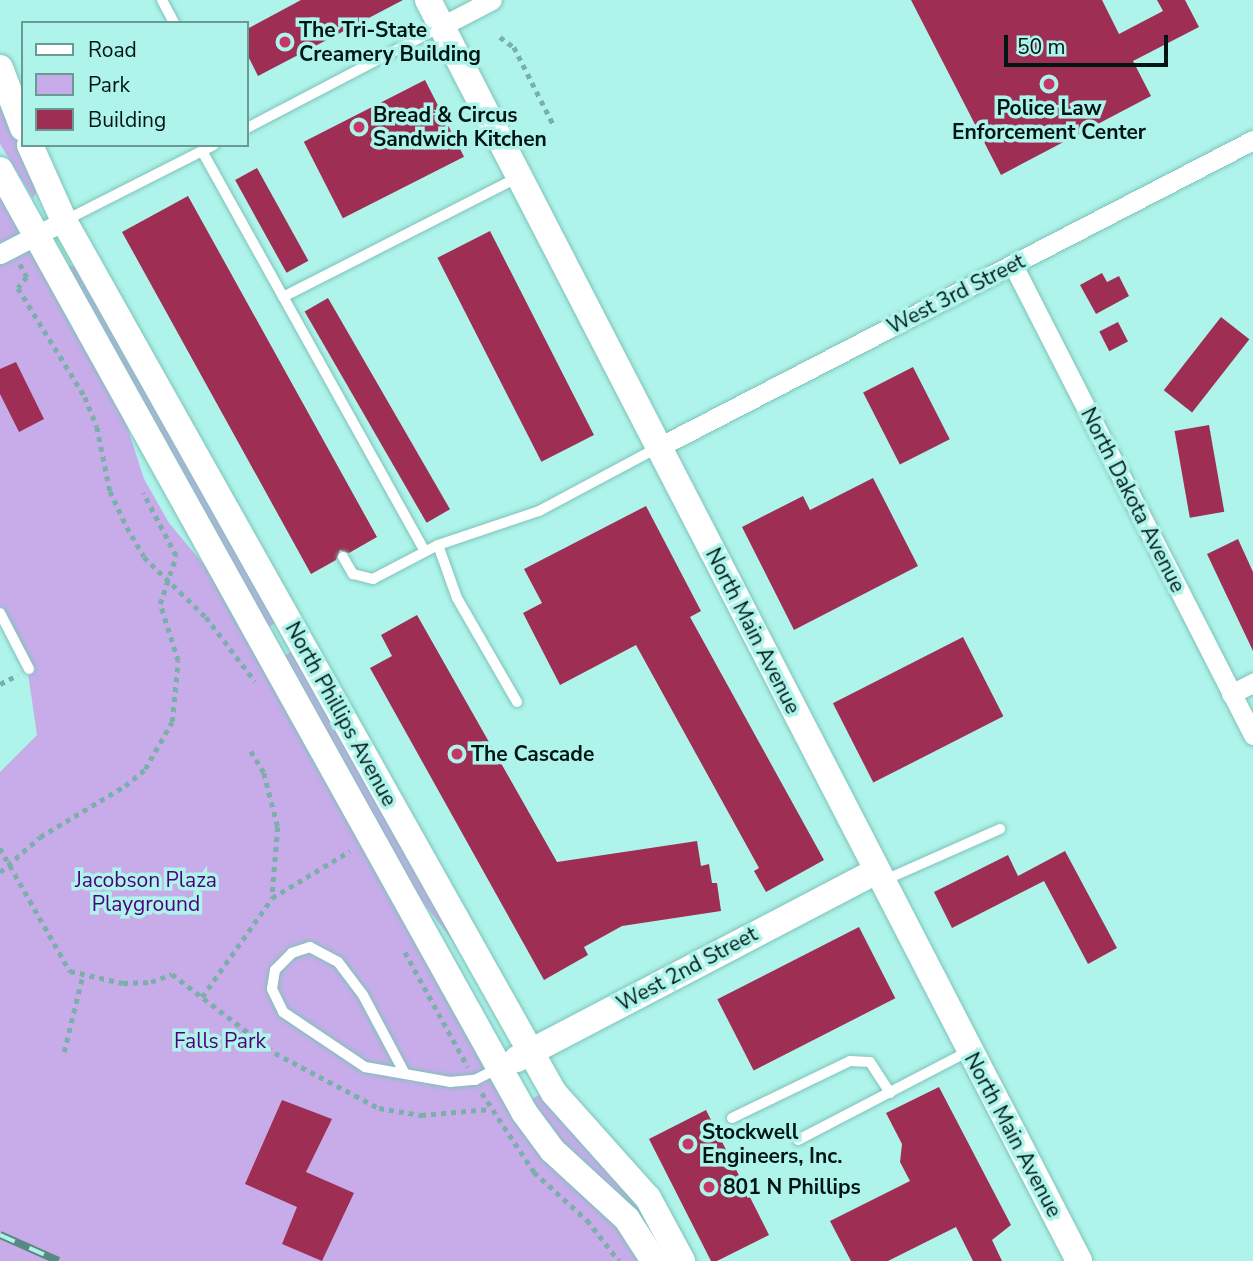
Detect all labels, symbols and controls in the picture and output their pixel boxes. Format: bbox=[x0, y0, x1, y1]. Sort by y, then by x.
place label: The Tri-State Creamery Building bbox=[299, 17, 481, 67]
legend bbox=[21, 21, 248, 147]
scale bar bbox=[1008, 21, 1172, 65]
text: 50 m bbox=[1017, 33, 1066, 61]
marker: The Tri-State Creamery Building bbox=[277, 34, 293, 50]
text: Road bbox=[88, 36, 137, 64]
text: Park bbox=[88, 71, 130, 99]
marker: Police Law Enforcement Center bbox=[1041, 76, 1057, 92]
place label: Police Law Enforcement Center bbox=[952, 95, 1146, 145]
place label: Bread & Circus Sandwich Kitchen bbox=[373, 102, 547, 152]
text: Building bbox=[88, 106, 166, 134]
marker: Bread & Circus Sandwich Kitchen bbox=[351, 119, 367, 135]
street label: West 3rd Street bbox=[883, 249, 1029, 339]
street label: North Dakota Avenue bbox=[1076, 403, 1190, 597]
street label: North Main Avenue bbox=[700, 544, 806, 718]
street label: North Phillips Avenue bbox=[280, 618, 402, 810]
place label: The Cascade bbox=[471, 741, 594, 767]
marker: The Cascade bbox=[449, 746, 465, 762]
park label: Jacobson Plaza Playground bbox=[75, 867, 217, 917]
street label: West 2nd Street bbox=[613, 921, 761, 1017]
park label: Falls Park bbox=[174, 1028, 266, 1054]
street label: North Main Avenue bbox=[959, 1048, 1067, 1222]
place label: Stockwell Engineers, Inc. bbox=[702, 1119, 843, 1169]
marker: Stockwell Engineers, Inc. bbox=[680, 1136, 696, 1152]
place label: 801 N Phillips bbox=[723, 1174, 861, 1200]
marker: 801 N Phillips bbox=[701, 1179, 717, 1195]

